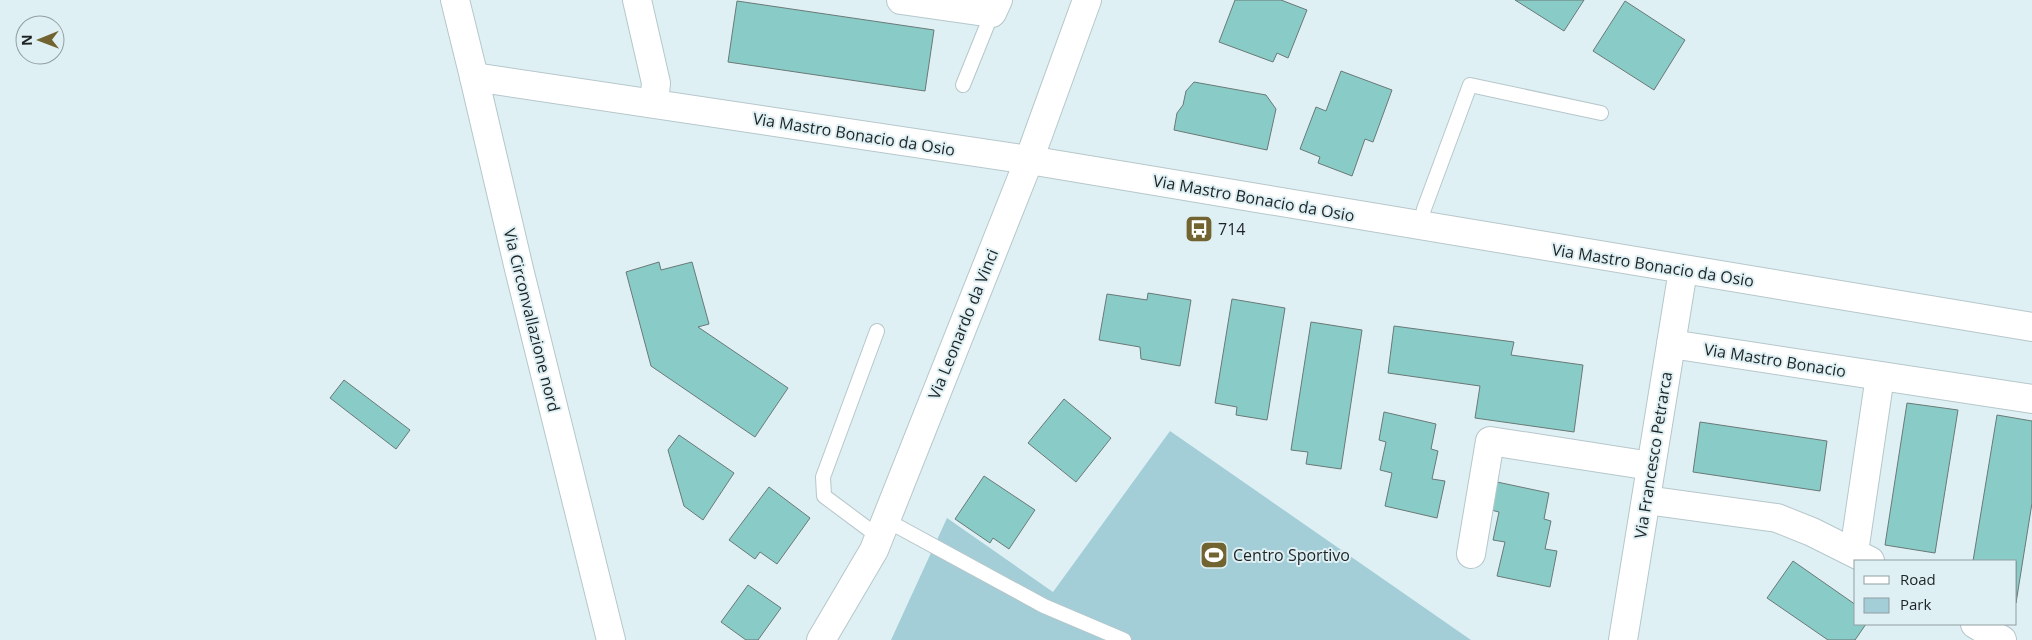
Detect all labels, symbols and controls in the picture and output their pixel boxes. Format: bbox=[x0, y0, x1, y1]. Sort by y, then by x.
north arrow bbox=[15, 15, 65, 65]
text: N bbox=[17, 34, 36, 46]
street label: Via Mastro Bonacio da Osio bbox=[751, 107, 957, 161]
street label: Via Mastro Bonacio da Osio bbox=[1152, 169, 1356, 227]
bus stop icon: 714 bbox=[1184, 214, 1214, 244]
place label: 714 bbox=[1218, 218, 1245, 240]
street label: Via Circonvallazione nord bbox=[499, 226, 565, 414]
street label: Via Mastro Bonacio da Osio bbox=[1550, 238, 1756, 292]
street label: Via Leonardo da Vinci bbox=[923, 246, 1003, 402]
street label: Via Mastro Bonacio bbox=[1702, 338, 1848, 382]
street label: Via Francesco Petrarca bbox=[1629, 370, 1677, 540]
sports icon: Centro Sportivo bbox=[1199, 540, 1229, 570]
place label: Centro Sportivo bbox=[1233, 544, 1350, 566]
legend bbox=[1854, 560, 2017, 625]
text: Road bbox=[1900, 569, 1936, 589]
text: Park bbox=[1900, 594, 1931, 614]

